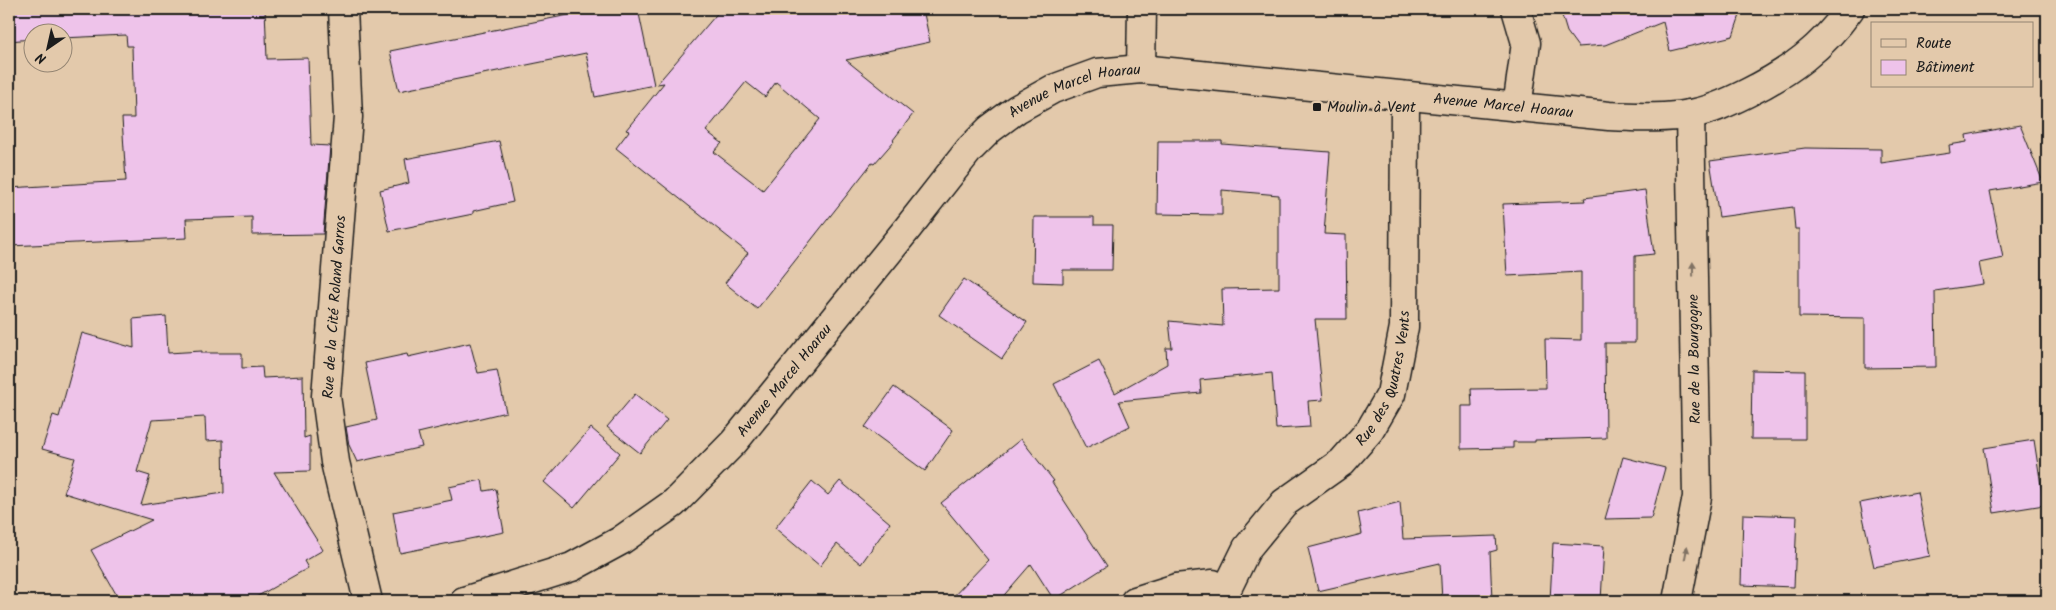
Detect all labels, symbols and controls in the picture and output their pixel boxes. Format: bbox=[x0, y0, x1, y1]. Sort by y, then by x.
north arrow bbox=[22, 22, 72, 72]
legend bbox=[1871, 22, 2034, 88]
text: Route bbox=[1916, 32, 1952, 56]
text: N bbox=[31, 46, 51, 70]
text: Bâtiment bbox=[1916, 56, 1975, 80]
street label: Avenue Marcel Hoarau bbox=[1003, 58, 1142, 125]
street label: Avenue Marcel Hoarau bbox=[1432, 87, 1574, 125]
place label: Moulin à Vent bbox=[1327, 96, 1416, 120]
marker: Moulin à Vent bbox=[1311, 101, 1323, 113]
street label: Rue de la Cité Roland Garros bbox=[317, 214, 353, 400]
one-way arrow bbox=[1689, 261, 1697, 277]
street label: Rue de la Bourgogne bbox=[1682, 294, 1708, 424]
street label: Rue des Quatres Vents bbox=[1350, 310, 1417, 452]
street label: Avenue Marcel Hoarau bbox=[731, 319, 839, 443]
one-way arrow bbox=[1683, 545, 1691, 561]

